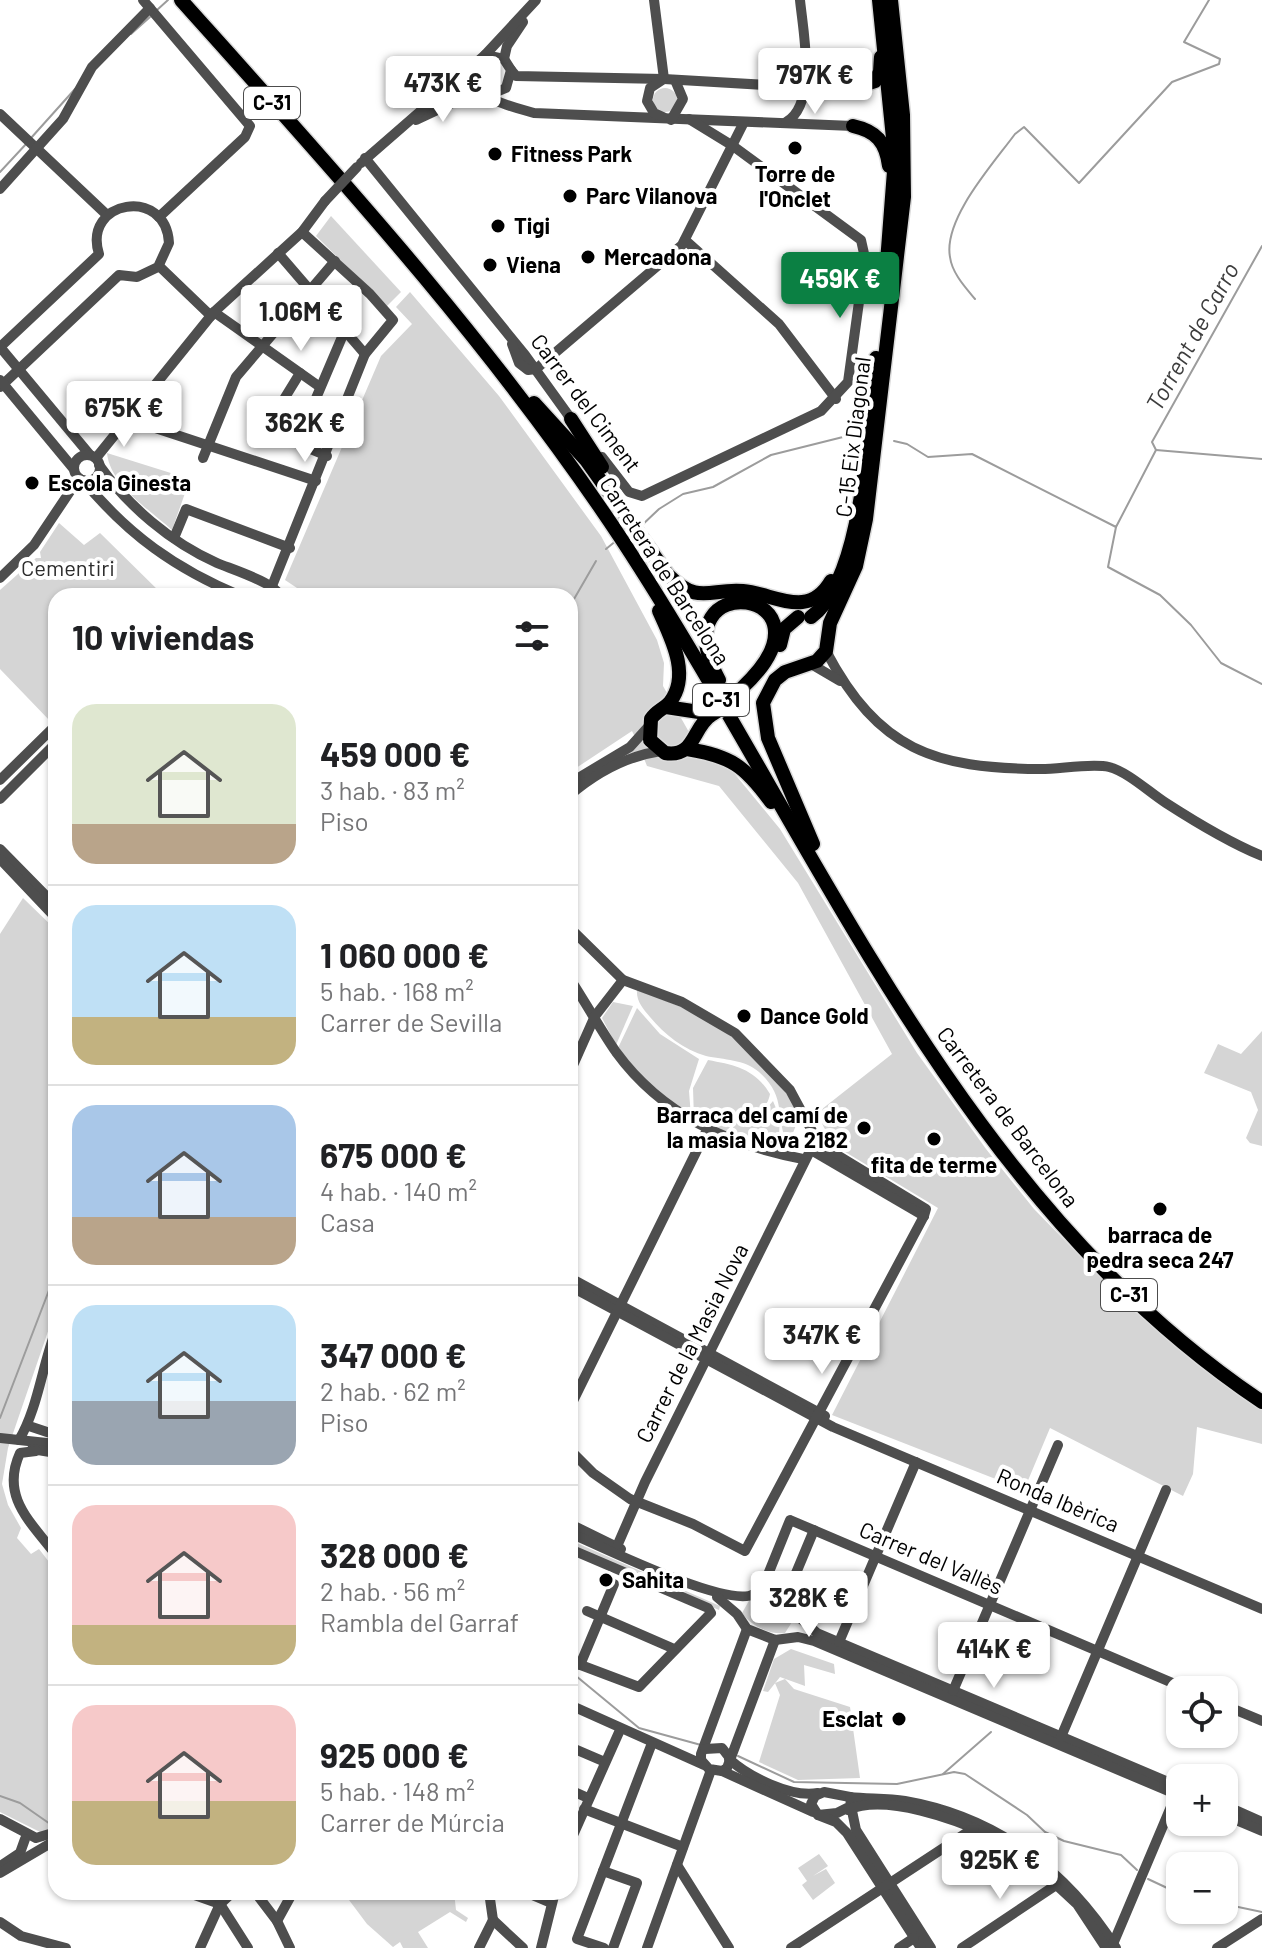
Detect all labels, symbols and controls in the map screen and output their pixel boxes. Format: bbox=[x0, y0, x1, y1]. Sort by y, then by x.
pin: 797K € bbox=[750, 48, 880, 116]
pin: 473K € bbox=[378, 56, 508, 124]
text: 797K € bbox=[776, 58, 854, 89]
text: 473K € bbox=[404, 66, 482, 97]
road number: C-31 bbox=[244, 87, 300, 119]
marker: Torre de l'Onclet bbox=[786, 139, 804, 157]
place label: Fitness Park bbox=[511, 140, 632, 166]
marker: Fitness Park bbox=[486, 145, 504, 163]
place label: Torre de l'Onclet bbox=[755, 160, 835, 211]
place label: Parc Vilanova bbox=[586, 182, 717, 208]
marker: Parc Vilanova bbox=[561, 187, 579, 205]
place label: Tigi bbox=[514, 212, 550, 238]
marker: Tigi bbox=[489, 217, 507, 235]
place label: Mercadona bbox=[604, 243, 712, 269]
marker: Mercadona bbox=[579, 248, 597, 266]
place label: Viena bbox=[506, 251, 561, 277]
pin: 459K € bbox=[775, 252, 905, 320]
marker: Viena bbox=[481, 256, 499, 274]
water label: Torrent de Carro bbox=[1139, 257, 1244, 415]
text: 459K € bbox=[799, 262, 881, 293]
pin: 1.06M € bbox=[227, 285, 375, 353]
text: 1.06M € bbox=[259, 295, 343, 326]
street label: Carrer del Ciment bbox=[526, 328, 647, 477]
street label: C-15 Eix Diagonal bbox=[829, 355, 875, 519]
pin: 675K € bbox=[59, 381, 189, 449]
text: 675K € bbox=[85, 391, 163, 422]
pin: 362K € bbox=[240, 396, 370, 464]
text: 362K € bbox=[265, 406, 345, 437]
place label: Escola Ginesta bbox=[48, 469, 191, 495]
street label: Carretera de Barcelona bbox=[595, 471, 736, 669]
marker: Escola Ginesta bbox=[23, 474, 41, 492]
park label: Cementiri bbox=[21, 554, 115, 580]
icon: filters bbox=[510, 614, 554, 658]
text: 10 viviendas bbox=[72, 616, 254, 657]
road number: C-31 bbox=[693, 684, 749, 716]
text: 459 000 € bbox=[320, 733, 470, 774]
icon: home bbox=[136, 736, 232, 832]
text: 3 hab. · 83 m² bbox=[320, 774, 465, 805]
text: Piso bbox=[320, 805, 369, 836]
text: 1 060 000 € bbox=[320, 934, 489, 975]
icon: home bbox=[136, 937, 232, 1033]
text: 5 hab. · 168 m² bbox=[320, 975, 474, 1006]
place label: Dance Gold bbox=[760, 1002, 869, 1028]
text: Carrer de Sevilla bbox=[320, 1006, 502, 1037]
marker: Dance Gold bbox=[735, 1007, 753, 1025]
street label: Carretera de Barcelona bbox=[932, 1021, 1085, 1212]
place label: Barraca del camí de la masia Nova 2182 bbox=[657, 1101, 848, 1152]
marker: Barraca del camí de la masia Nova 2182 bbox=[855, 1119, 873, 1137]
marker: fita de terme bbox=[925, 1130, 943, 1148]
text: 675 000 € bbox=[320, 1134, 467, 1175]
icon: home bbox=[136, 1137, 232, 1233]
place label: fita de terme bbox=[871, 1151, 997, 1177]
text: 4 hab. · 140 m² bbox=[320, 1175, 477, 1206]
marker: barraca de pedra seca 247 bbox=[1151, 1200, 1169, 1218]
text: Casa bbox=[320, 1206, 375, 1237]
place label: barraca de pedra seca 247 bbox=[1086, 1221, 1234, 1272]
street label: Carrer de la Masia Nova bbox=[630, 1239, 753, 1446]
road number: C-31 bbox=[1101, 1279, 1157, 1311]
pin: 347K € bbox=[757, 1308, 887, 1376]
text: 347K € bbox=[783, 1318, 861, 1349]
text: 347 000 € bbox=[320, 1334, 467, 1375]
icon: home bbox=[136, 1337, 232, 1433]
text: 2 hab. · 62 m² bbox=[320, 1375, 466, 1406]
text: Piso bbox=[320, 1406, 369, 1437]
street label: Ronda Ibèrica bbox=[993, 1462, 1123, 1537]
street label: Carrer del Vallès bbox=[856, 1515, 1007, 1599]
text: 328 000 € bbox=[320, 1534, 469, 1575]
icon: home bbox=[136, 1537, 232, 1633]
place label: Sahita bbox=[622, 1566, 684, 1592]
marker: Sahita bbox=[597, 1571, 615, 1589]
pin: 328K € bbox=[744, 1571, 874, 1639]
text: 2 hab. · 56 m² bbox=[320, 1575, 465, 1606]
text: 328K € bbox=[769, 1581, 849, 1612]
text: Rambla del Garraf bbox=[320, 1606, 519, 1637]
pin: 414K € bbox=[929, 1622, 1059, 1690]
text: 414K € bbox=[956, 1632, 1032, 1663]
map controls bbox=[1166, 1676, 1238, 1924]
button: locate bbox=[1166, 1676, 1238, 1748]
place label: Esclat bbox=[822, 1705, 883, 1731]
marker: Esclat bbox=[890, 1710, 908, 1728]
text: 925 000 € bbox=[320, 1734, 469, 1775]
icon: home bbox=[136, 1737, 232, 1833]
button: + bbox=[1166, 1764, 1238, 1836]
text: 5 hab. · 148 m² bbox=[320, 1775, 475, 1806]
text: Carrer de Múrcia bbox=[320, 1806, 505, 1837]
pin: 925K € bbox=[935, 1833, 1065, 1901]
text: 925K € bbox=[960, 1843, 1040, 1874]
button: − bbox=[1166, 1852, 1238, 1924]

